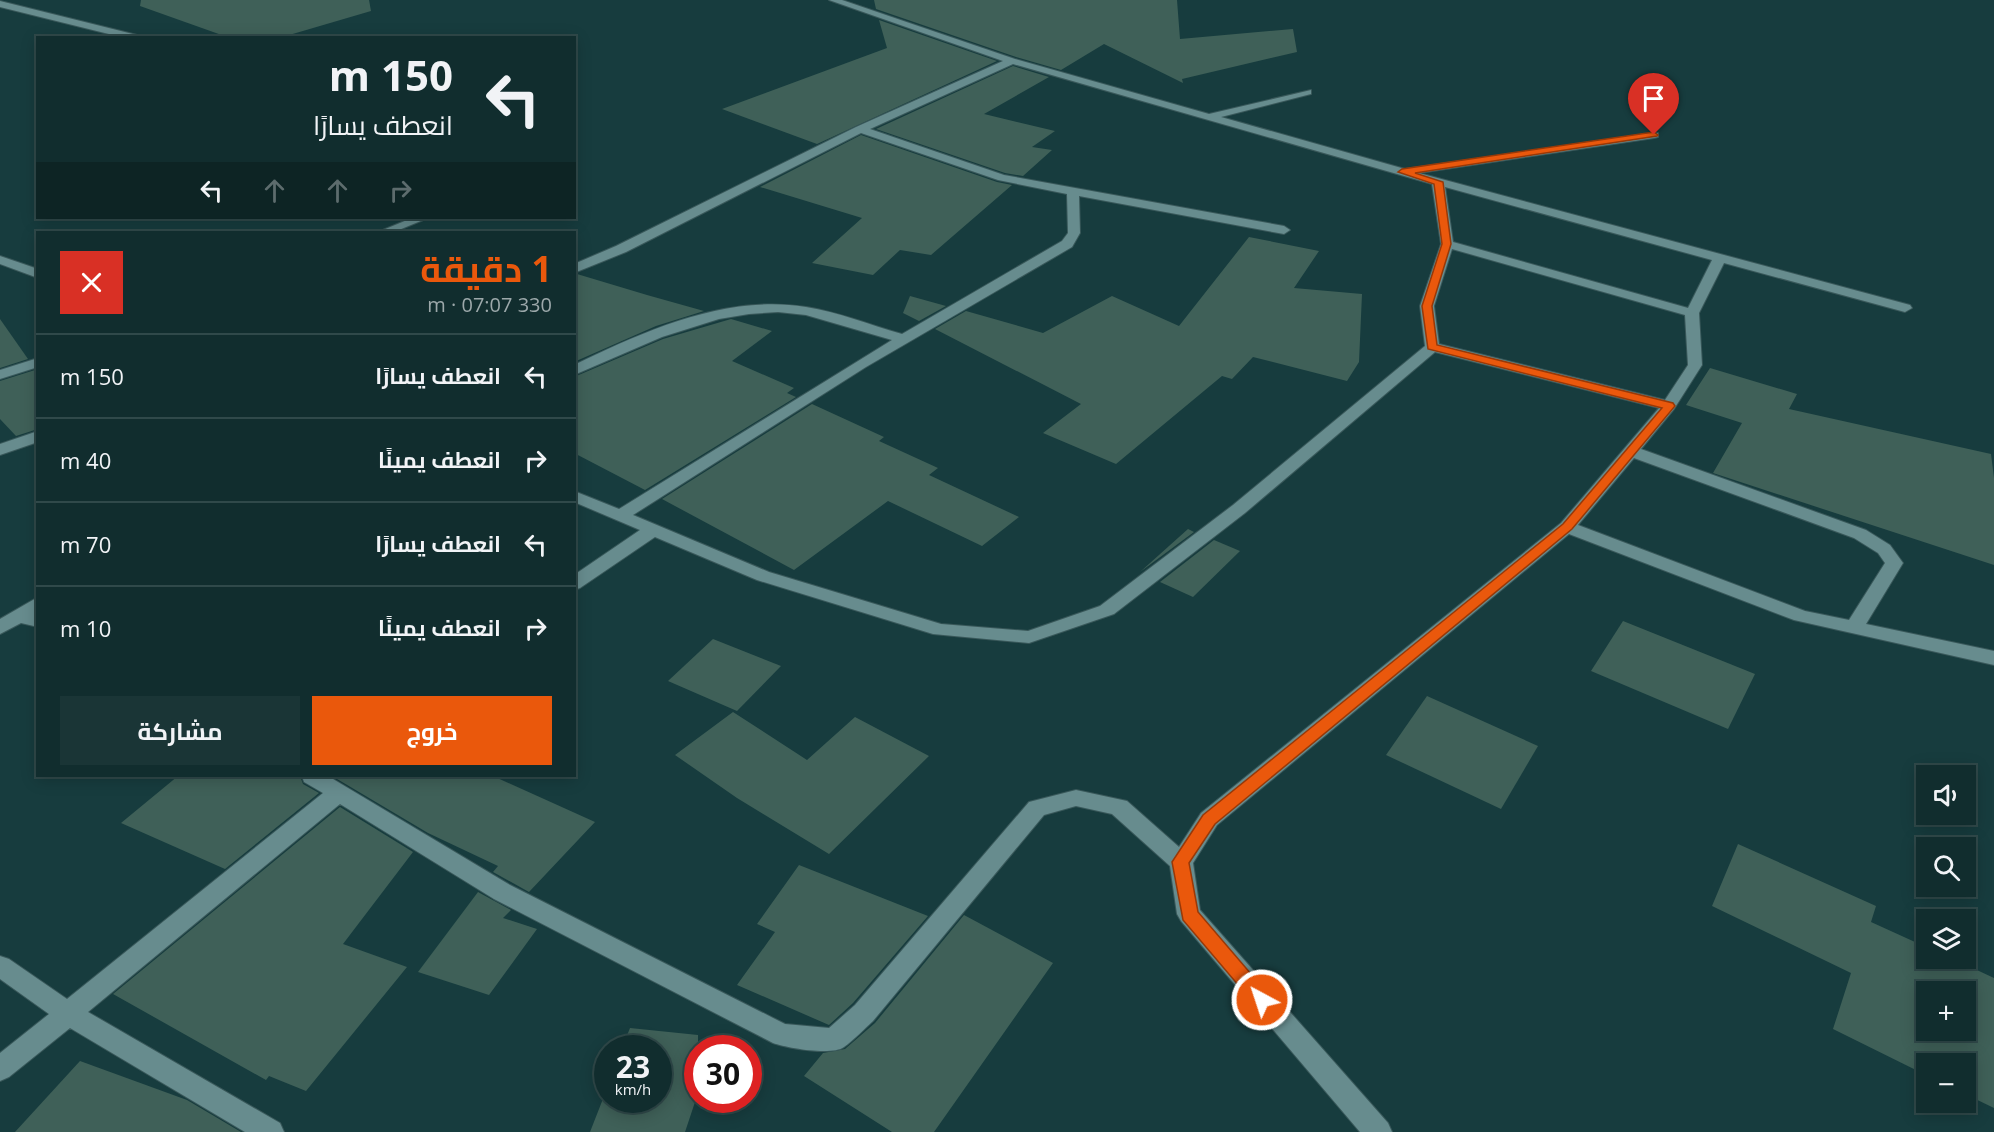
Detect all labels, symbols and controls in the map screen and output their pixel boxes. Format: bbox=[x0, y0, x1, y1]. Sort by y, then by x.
text: 150 m bbox=[329, 46, 453, 103]
icon: left bbox=[474, 60, 552, 138]
pin bbox=[1628, 73, 1679, 135]
icon: arrive bbox=[1637, 82, 1670, 115]
text: انعطف يسارًا bbox=[313, 106, 453, 143]
icon: left bbox=[195, 174, 228, 207]
icon: ahead bbox=[258, 174, 291, 207]
icon: ahead bbox=[321, 174, 354, 207]
icon: right bbox=[384, 174, 417, 207]
text: 1 دقيقة bbox=[420, 244, 552, 293]
button: close bbox=[60, 251, 123, 314]
text: 330 m · 07:07 bbox=[427, 291, 552, 318]
text: انعطف يسارًا bbox=[375, 360, 501, 390]
icon: left bbox=[519, 360, 552, 393]
text: 150 m bbox=[60, 361, 124, 391]
text: انعطف يمينًا bbox=[378, 444, 501, 474]
icon: right bbox=[519, 444, 552, 477]
text: 40 m bbox=[60, 445, 111, 475]
text: انعطف يسارًا bbox=[375, 528, 501, 558]
icon: left bbox=[519, 528, 552, 561]
text: 70 m bbox=[60, 529, 111, 559]
text: انعطف يمينًا bbox=[378, 612, 501, 642]
icon: right bbox=[519, 612, 552, 645]
text: 10 m bbox=[60, 613, 111, 643]
button: مشاركة bbox=[60, 696, 300, 765]
button: خروج bbox=[312, 696, 552, 765]
map controls bbox=[1916, 765, 1976, 1113]
button: sound bbox=[1916, 765, 1976, 825]
button: search bbox=[1916, 837, 1976, 897]
button: layers bbox=[1916, 909, 1976, 969]
position arrow bbox=[1230, 968, 1294, 1032]
button: + bbox=[1916, 981, 1976, 1041]
speed limit sign: 30 bbox=[684, 1035, 762, 1113]
text: 23 bbox=[616, 1046, 650, 1087]
button: − bbox=[1916, 1053, 1976, 1113]
text: km/h bbox=[615, 1079, 651, 1099]

